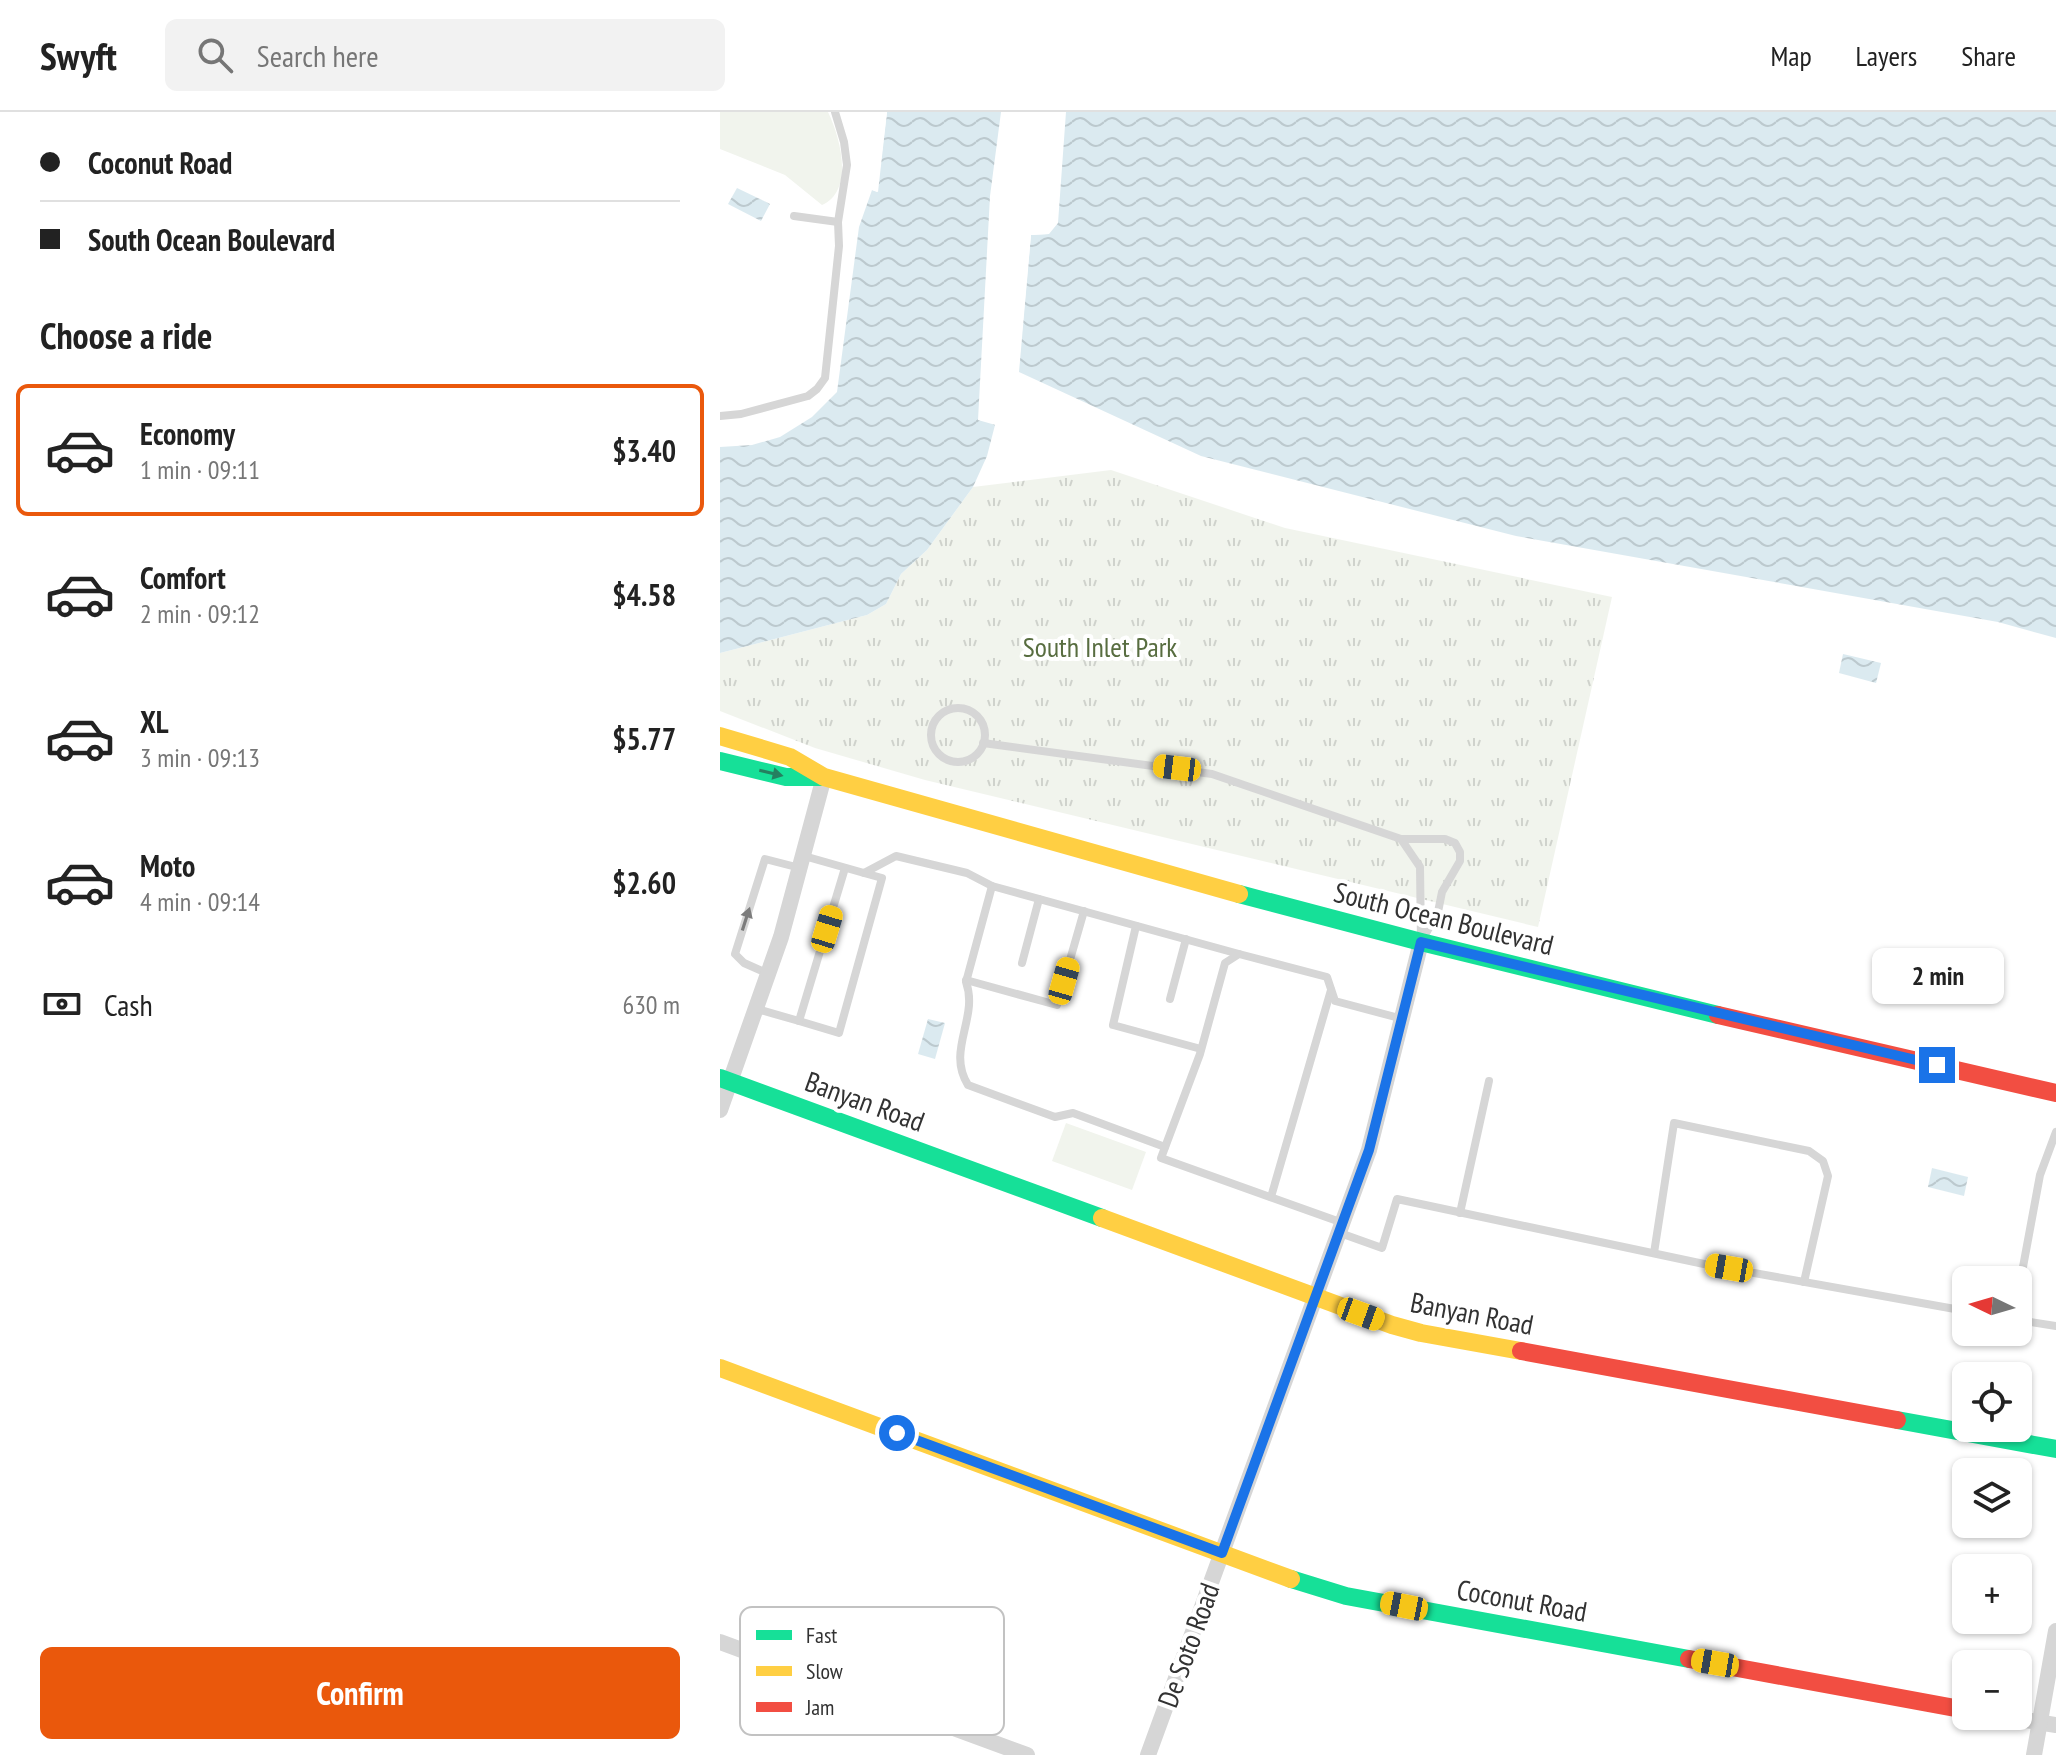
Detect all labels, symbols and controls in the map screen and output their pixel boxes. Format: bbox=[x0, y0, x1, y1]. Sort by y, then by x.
search box bbox=[165, 19, 725, 91]
text: Swyft bbox=[40, 31, 117, 80]
icon: search bbox=[193, 33, 237, 77]
text: Search here bbox=[257, 36, 379, 75]
text: Map bbox=[1770, 37, 1812, 74]
text: Layers bbox=[1856, 37, 1917, 74]
text: Share bbox=[1961, 37, 2016, 74]
text: Coconut Road bbox=[88, 143, 232, 182]
text: South Ocean Boulevard bbox=[88, 220, 335, 259]
text: Choose a ride bbox=[40, 312, 212, 359]
icon: car bbox=[44, 414, 116, 486]
text: Economy bbox=[140, 414, 235, 453]
text: $3.40 bbox=[612, 431, 676, 470]
text: 1 min · 09:11 bbox=[140, 453, 260, 486]
icon: car bbox=[44, 558, 116, 630]
text: Comfort bbox=[140, 558, 226, 597]
text: $4.58 bbox=[612, 575, 676, 614]
text: 2 min · 09:12 bbox=[140, 597, 260, 630]
park label: South Inlet Park bbox=[1023, 628, 1177, 665]
icon: car bbox=[44, 702, 116, 774]
text: XL bbox=[140, 702, 169, 741]
text: $5.77 bbox=[612, 719, 676, 758]
text: 3 min · 09:13 bbox=[140, 741, 260, 774]
car bbox=[1152, 753, 1202, 783]
one-way arrow bbox=[759, 768, 784, 780]
icon: car bbox=[44, 846, 116, 918]
text: Moto bbox=[140, 846, 195, 885]
text: $2.60 bbox=[612, 863, 676, 902]
street label: South Ocean Boulevard bbox=[1330, 873, 1558, 963]
text: 4 min · 09:14 bbox=[140, 885, 260, 918]
car bbox=[809, 903, 845, 955]
one-way arrow bbox=[740, 906, 753, 930]
callout: 2 min bbox=[1871, 949, 2003, 1005]
car bbox=[1046, 955, 1082, 1007]
text: 2 min bbox=[1912, 959, 1964, 992]
icon: cash bbox=[40, 982, 84, 1026]
text: Cash bbox=[104, 985, 153, 1024]
text: 630 m bbox=[622, 988, 680, 1021]
route end bbox=[1919, 1047, 1955, 1083]
street label: Banyan Road bbox=[800, 1062, 930, 1140]
car bbox=[1703, 1252, 1755, 1284]
north arrow bbox=[1952, 1266, 2032, 1346]
map controls bbox=[1952, 1266, 2032, 1730]
street label: Banyan Road bbox=[1407, 1283, 1537, 1343]
car bbox=[1334, 1295, 1388, 1333]
button: locate bbox=[1952, 1362, 2032, 1442]
route start bbox=[879, 1415, 915, 1451]
button: layers bbox=[1952, 1458, 2032, 1538]
button: + bbox=[1952, 1554, 2032, 1634]
street label: Coconut Road bbox=[1454, 1570, 1590, 1630]
street label: De Soto Road bbox=[1148, 1578, 1228, 1712]
car bbox=[1378, 1590, 1430, 1622]
legend bbox=[740, 1607, 1004, 1735]
text: Fast bbox=[806, 1621, 837, 1649]
button: Confirm bbox=[40, 1647, 680, 1739]
car bbox=[1689, 1647, 1741, 1679]
button: − bbox=[1952, 1650, 2032, 1730]
text: Slow bbox=[806, 1657, 843, 1685]
text: Jam bbox=[805, 1693, 834, 1721]

